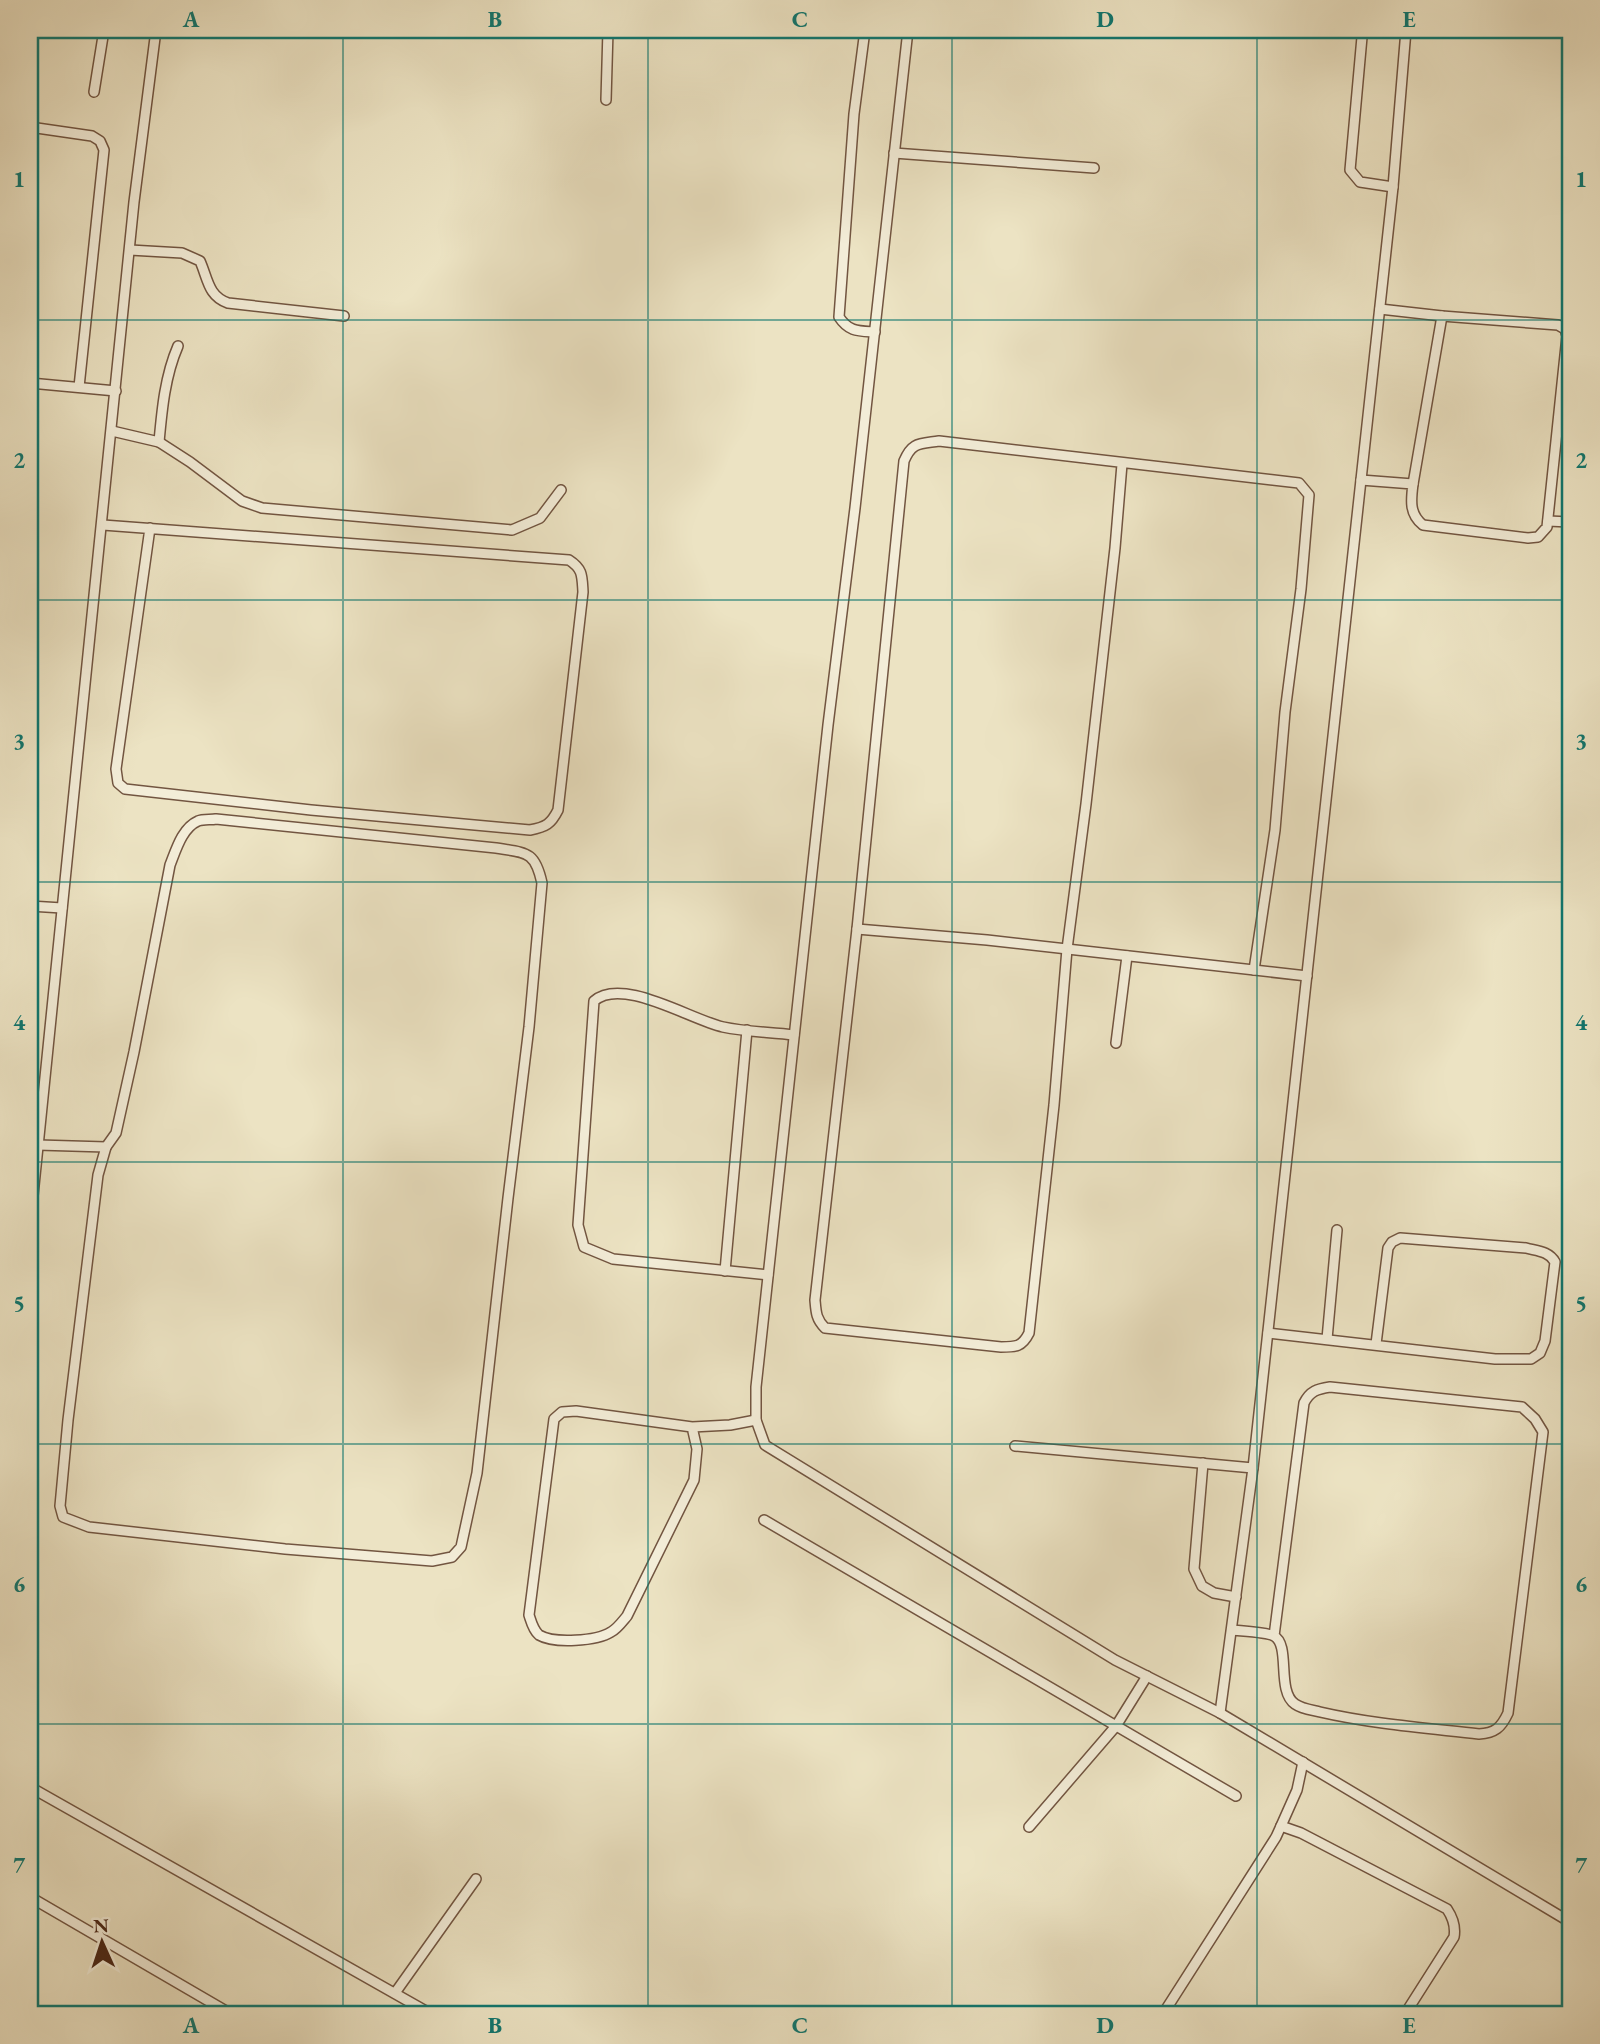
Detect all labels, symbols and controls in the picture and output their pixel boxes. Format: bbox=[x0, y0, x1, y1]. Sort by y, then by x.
text: A bbox=[182, 4, 200, 34]
text: B bbox=[488, 4, 502, 34]
text: C bbox=[792, 4, 808, 34]
text: D bbox=[1096, 4, 1114, 34]
text: E bbox=[1402, 4, 1416, 34]
text: 1 bbox=[13, 164, 25, 194]
text: 1 bbox=[1575, 164, 1587, 194]
text: 2 bbox=[13, 445, 25, 475]
text: 2 bbox=[1575, 445, 1587, 475]
text: 3 bbox=[13, 726, 25, 756]
text: 3 bbox=[1575, 726, 1587, 756]
text: 4 bbox=[13, 1007, 26, 1037]
text: 4 bbox=[1575, 1007, 1588, 1037]
text: 5 bbox=[13, 1288, 25, 1318]
text: 5 bbox=[1575, 1288, 1587, 1318]
text: 6 bbox=[13, 1569, 25, 1599]
text: 6 bbox=[1575, 1569, 1587, 1599]
text: 7 bbox=[13, 1850, 26, 1880]
text: 7 bbox=[1575, 1850, 1588, 1880]
north arrow bbox=[66, 1908, 136, 1978]
text: N bbox=[93, 1913, 110, 1938]
text: A bbox=[182, 2010, 200, 2040]
text: B bbox=[488, 2010, 502, 2040]
text: C bbox=[792, 2010, 808, 2040]
text: D bbox=[1096, 2010, 1114, 2040]
text: E bbox=[1402, 2010, 1416, 2040]

